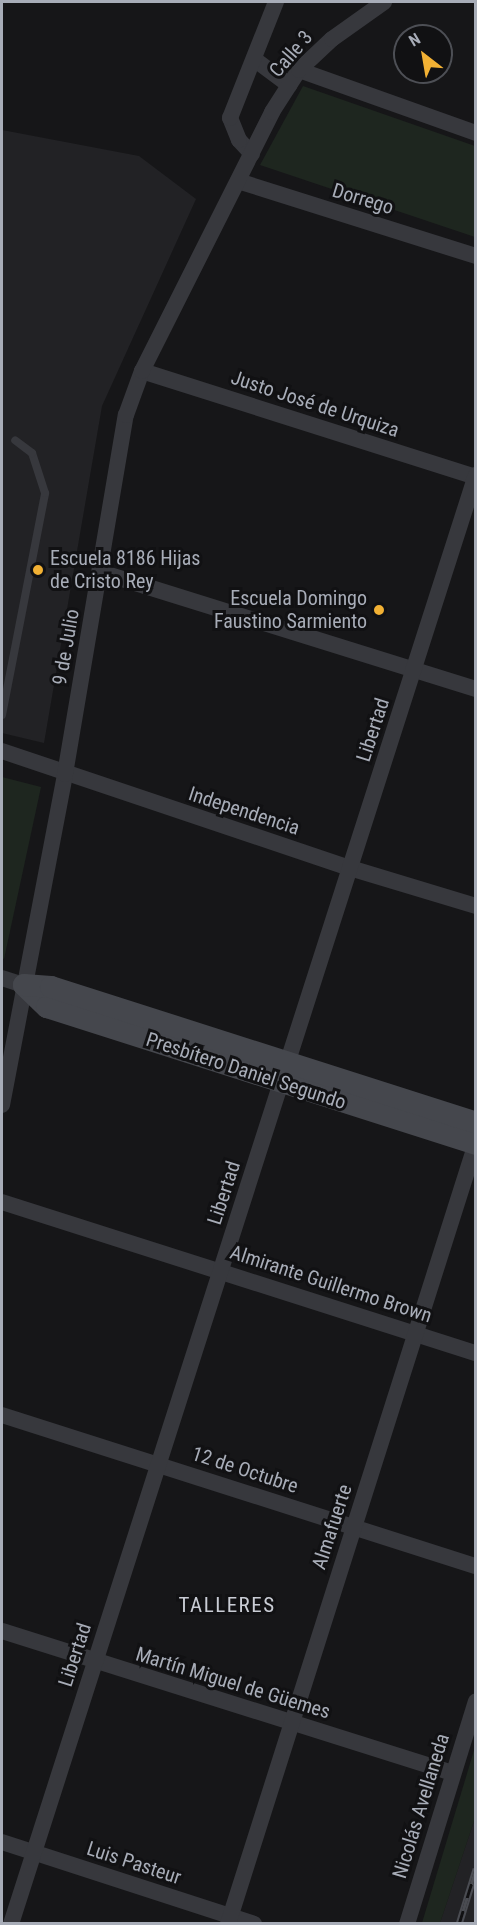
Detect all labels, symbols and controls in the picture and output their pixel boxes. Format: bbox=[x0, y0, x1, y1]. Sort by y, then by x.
north arrow bbox=[393, 24, 453, 84]
street label: Calle 3 bbox=[264, 26, 318, 82]
text: N bbox=[405, 29, 424, 51]
street label: Dorrego bbox=[329, 178, 397, 220]
street label: Justo José de Urquiza bbox=[228, 366, 402, 442]
place label: Escuela 8186 Hijas de Cristo Rey bbox=[50, 546, 200, 593]
marker: Escuela 8186 Hijas de Cristo Rey bbox=[31, 563, 45, 577]
place label: Escuela Domingo Faustino Sarmiento bbox=[214, 586, 367, 633]
marker: Escuela Domingo Faustino Sarmiento bbox=[372, 603, 386, 617]
street label: 9 de Julio bbox=[48, 607, 84, 687]
street label: Libertad bbox=[351, 695, 395, 765]
street label: Independencia bbox=[185, 782, 303, 840]
street label: Presbítero Daniel Segundo bbox=[143, 1027, 349, 1115]
street label: Libertad bbox=[202, 1158, 246, 1228]
street label: Almirante Guillermo Brown bbox=[227, 1240, 435, 1328]
street label: 12 de Octubre bbox=[189, 1442, 301, 1498]
street label: Almafuerte bbox=[307, 1481, 357, 1573]
district label: TALLERES bbox=[178, 1592, 276, 1618]
street label: Libertad bbox=[53, 1620, 97, 1690]
street label: Martín Miguel de Güemes bbox=[133, 1642, 333, 1724]
street label: Nicolás Avellaneda bbox=[388, 1731, 454, 1881]
street label: Luis Pasteur bbox=[84, 1836, 184, 1890]

